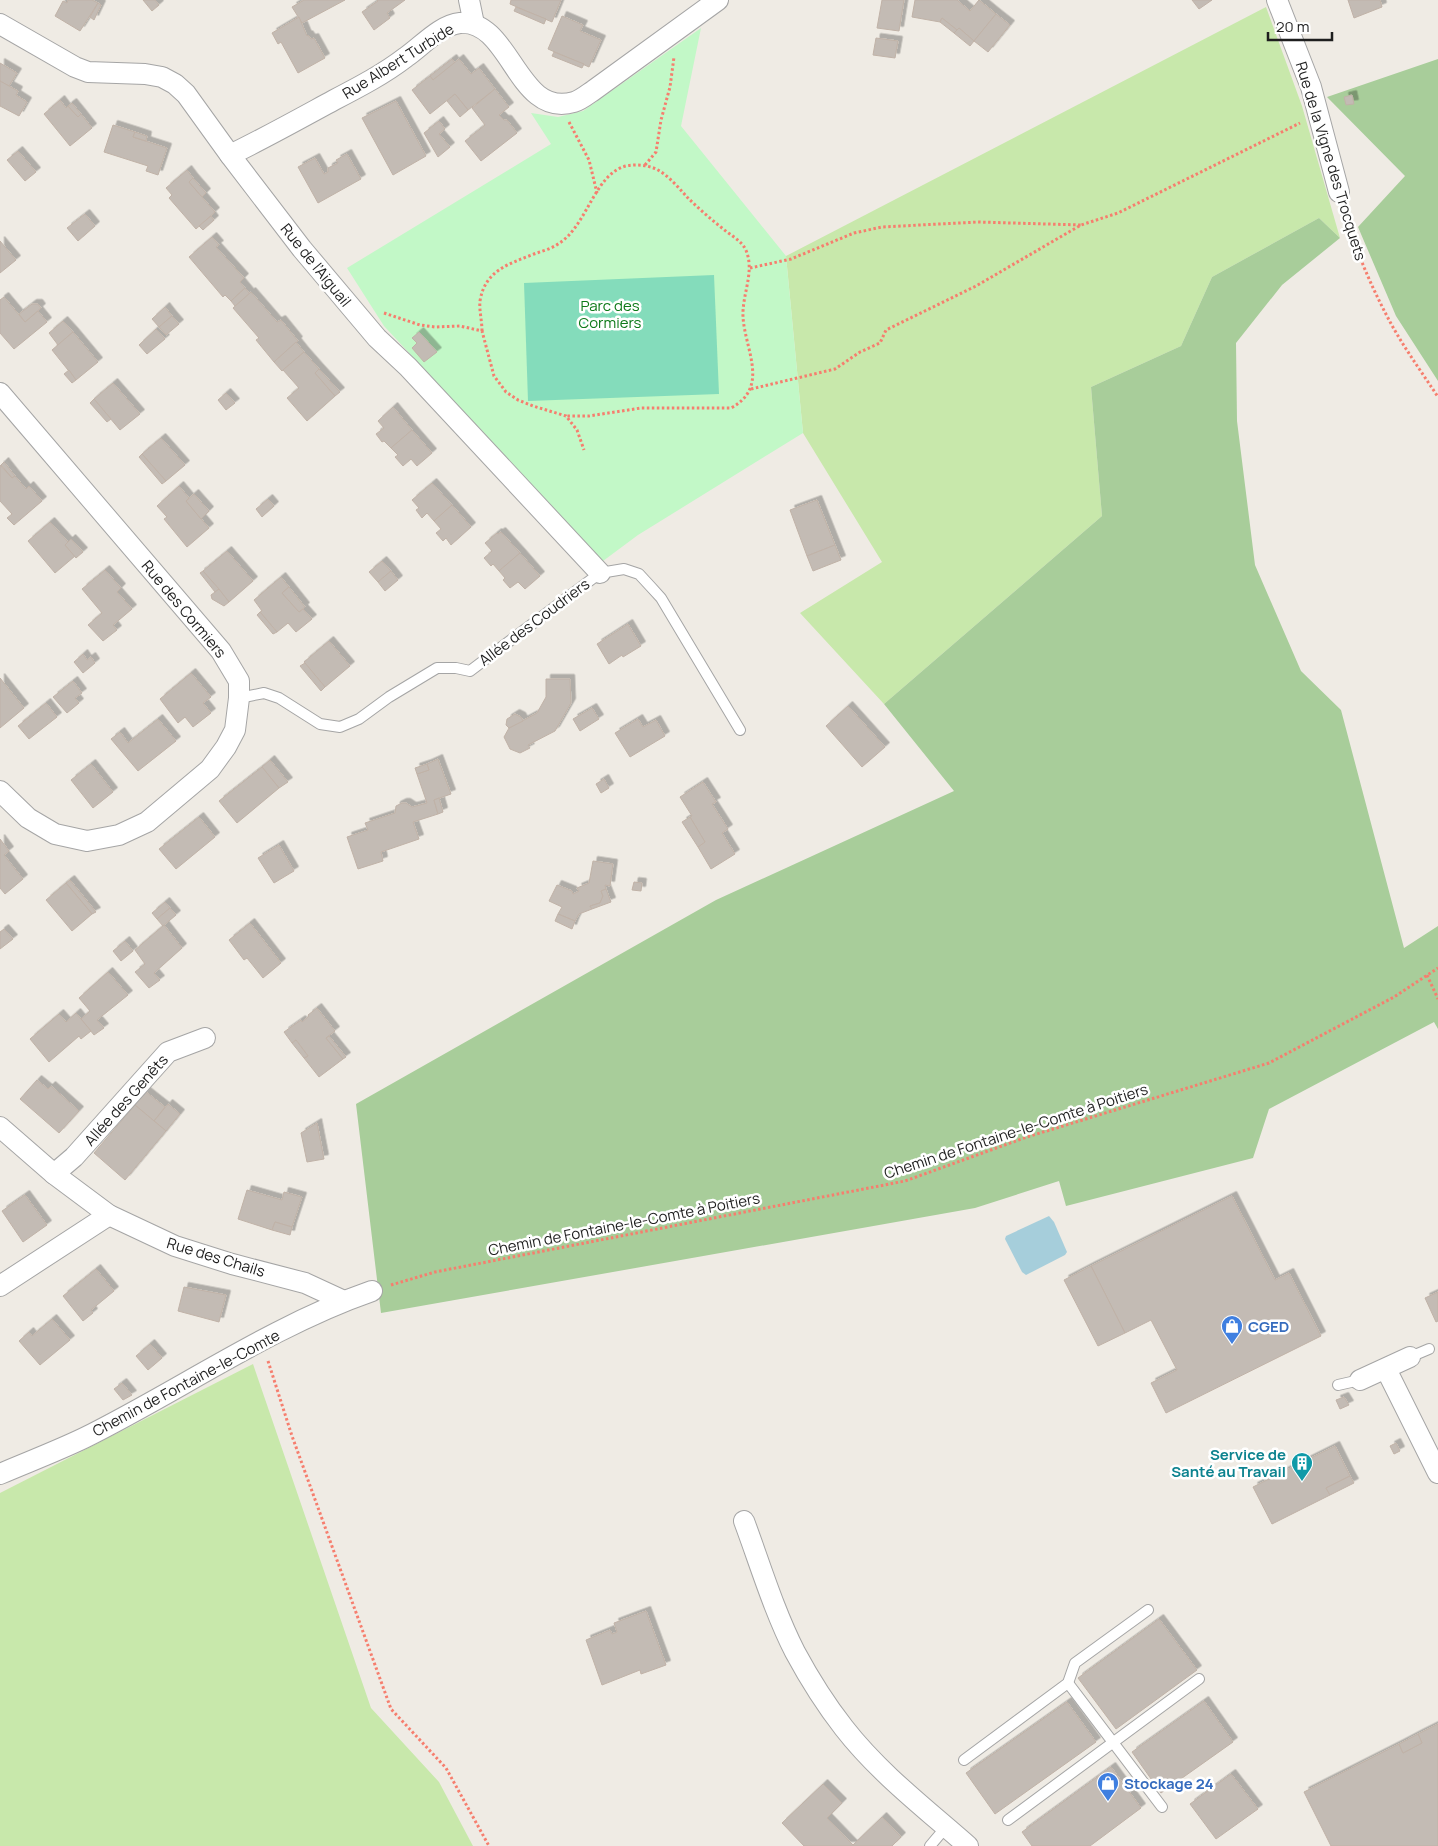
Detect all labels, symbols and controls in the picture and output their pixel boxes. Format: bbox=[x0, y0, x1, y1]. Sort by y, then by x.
scale bar bbox=[1268, 10, 1332, 42]
text: 20 m bbox=[1276, 16, 1309, 37]
street label: Rue Albert Turbide bbox=[338, 18, 458, 104]
street label: Rue de la Vigne des Trocquets bbox=[1291, 59, 1371, 263]
street label: Rue de l’Aiguail bbox=[276, 219, 356, 311]
park label: Parc des Cormiers bbox=[579, 295, 642, 333]
street label: Rue des Cormiers bbox=[137, 556, 231, 662]
street label: Allée des Coudriers bbox=[474, 573, 594, 671]
street label: Allée des Genêts bbox=[79, 1050, 173, 1150]
street label: Chemin de Fontaine-le-Comte à Poitiers bbox=[881, 1078, 1151, 1184]
street label: Chemin de Fontaine-le-Comte à Poitiers bbox=[486, 1187, 762, 1261]
street label: Rue des Chails bbox=[164, 1232, 268, 1282]
shop icon: CGED bbox=[1220, 1314, 1244, 1345]
place label: CGED bbox=[1248, 1316, 1289, 1337]
street label: Chemin de Fontaine-le-Comte bbox=[89, 1325, 283, 1441]
place label: Service de Santé au Travail bbox=[1171, 1444, 1286, 1482]
building icon: Service de Santé au Travail bbox=[1290, 1451, 1314, 1482]
shop icon: Stockage 24 bbox=[1096, 1771, 1120, 1802]
place label: Stockage 24 bbox=[1124, 1773, 1214, 1794]

